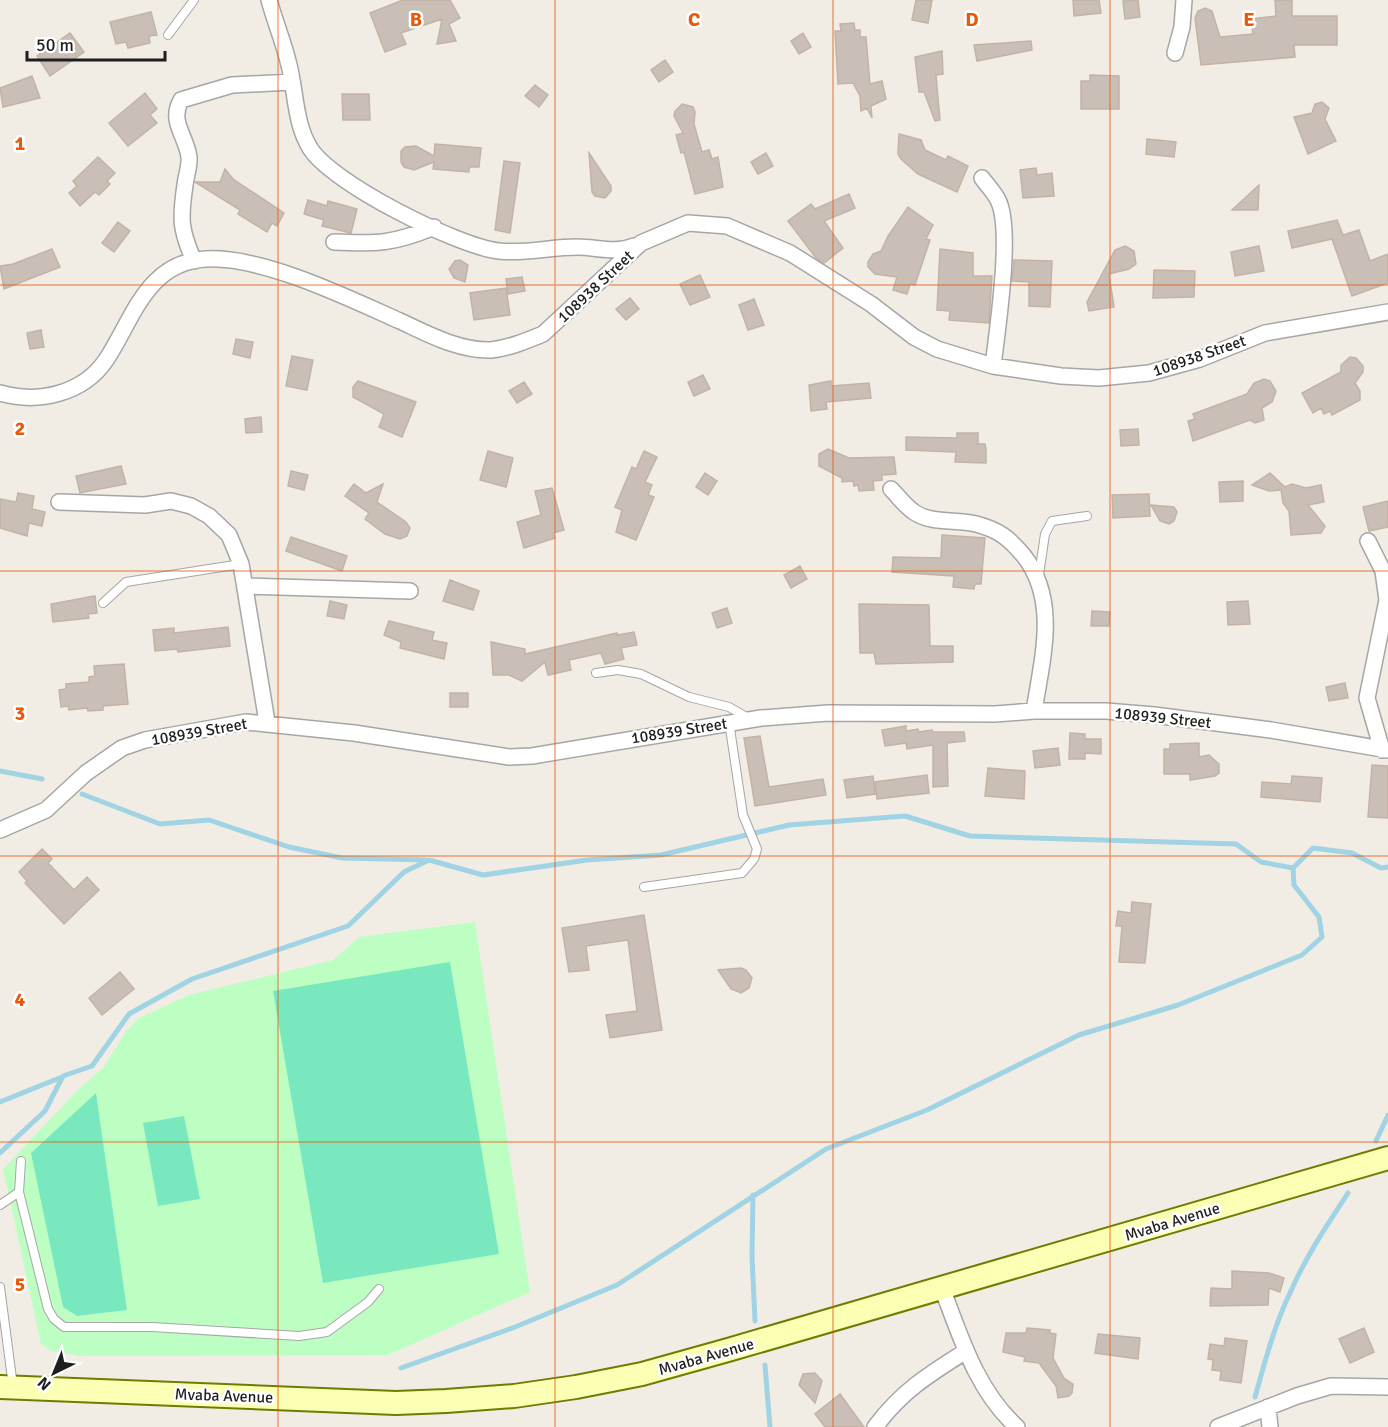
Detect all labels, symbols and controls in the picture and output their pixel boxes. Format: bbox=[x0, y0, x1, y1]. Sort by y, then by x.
text: B bbox=[410, 7, 422, 32]
text: C bbox=[688, 7, 700, 32]
text: D bbox=[965, 7, 979, 32]
text: E bbox=[1243, 7, 1255, 32]
scale bar bbox=[27, 24, 165, 62]
text: 50 m bbox=[36, 34, 74, 56]
text: 1 bbox=[15, 131, 26, 156]
street label: 108938 Street bbox=[553, 246, 638, 327]
street label: 108938 Street bbox=[1150, 331, 1249, 381]
text: 2 bbox=[15, 416, 25, 441]
text: 3 bbox=[15, 701, 25, 726]
street label: 108939 Street bbox=[1114, 703, 1213, 733]
street label: 108939 Street bbox=[630, 713, 729, 748]
street label: 108939 Street bbox=[150, 714, 249, 750]
text: 4 bbox=[15, 987, 26, 1012]
street label: Mvaba Avenue bbox=[1122, 1198, 1222, 1246]
text: 5 bbox=[15, 1272, 25, 1297]
street label: Mvaba Avenue bbox=[656, 1334, 756, 1380]
north arrow bbox=[24, 1343, 84, 1403]
text: N bbox=[34, 1372, 55, 1394]
street label: Mvaba Avenue bbox=[174, 1384, 273, 1408]

